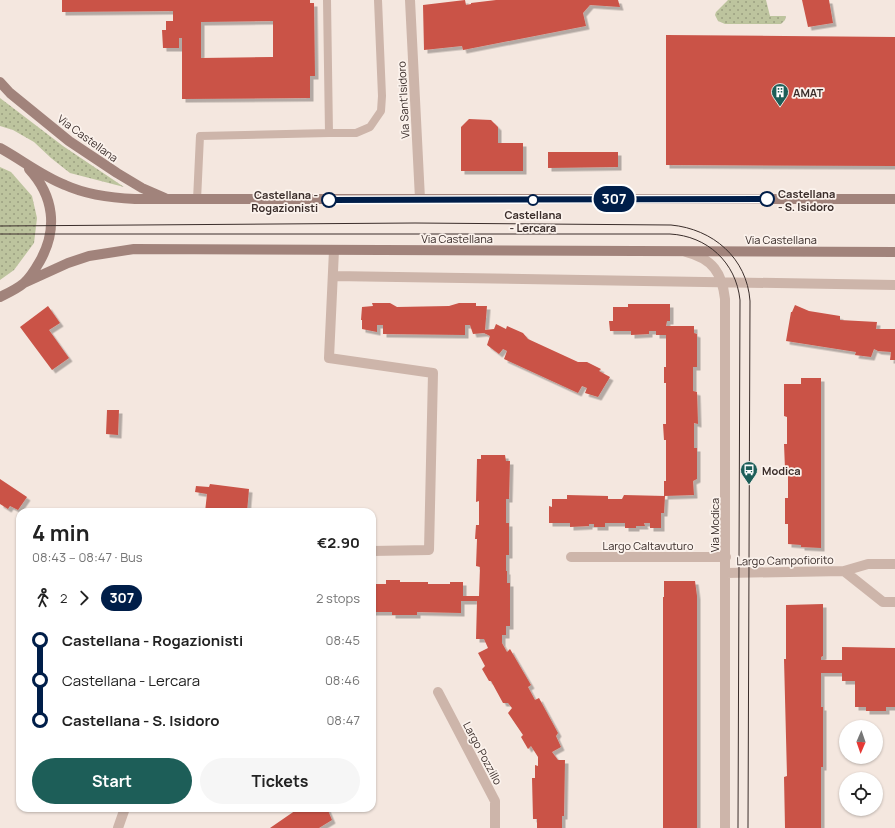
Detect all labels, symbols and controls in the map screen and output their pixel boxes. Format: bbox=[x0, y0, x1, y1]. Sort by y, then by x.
street label: Via Sant'Isidoro bbox=[393, 60, 413, 139]
building icon: AMAT bbox=[770, 82, 790, 107]
place label: AMAT bbox=[793, 85, 823, 100]
street label: Via Castellana bbox=[55, 111, 121, 165]
line badge: 307 bbox=[591, 186, 637, 212]
place label: Castellana - S. Isidoro bbox=[778, 186, 835, 214]
place label: Castellana - Rogazionisti bbox=[251, 187, 318, 215]
text: 307 bbox=[602, 189, 626, 208]
marker: Castellana - S. Isidoro bbox=[759, 191, 775, 207]
marker: Castellana - Rogazionisti bbox=[321, 192, 337, 208]
marker: Castellana - Lercara bbox=[527, 194, 539, 206]
place label: Castellana - Lercara bbox=[504, 207, 562, 235]
street label: Via Castellana bbox=[421, 231, 493, 246]
street label: Via Castellana bbox=[745, 232, 817, 247]
bus stop icon: Modica bbox=[739, 460, 759, 485]
place label: Modica bbox=[762, 463, 801, 478]
street label: Via Modica bbox=[707, 498, 722, 552]
text: 4 min bbox=[32, 518, 90, 548]
text: €2.90 bbox=[317, 532, 360, 553]
street label: Largo Caltavuturo bbox=[603, 538, 694, 553]
text: 08:43 – 08:47 · Bus bbox=[32, 548, 143, 566]
street label: Largo Campofiorito bbox=[736, 552, 834, 568]
icon: walk bbox=[32, 587, 54, 609]
icon: forward bbox=[73, 587, 95, 609]
text: 307 bbox=[109, 588, 134, 607]
text: 2 bbox=[60, 589, 67, 607]
text: 2 stops bbox=[316, 589, 360, 607]
text: Castellana - Rogazionisti bbox=[62, 630, 243, 651]
text: 08:45 bbox=[325, 631, 360, 649]
text: Castellana - Lercara bbox=[62, 670, 200, 691]
text: 08:46 bbox=[325, 671, 360, 689]
text: Castellana - S. Isidoro bbox=[62, 710, 220, 731]
text: 08:47 bbox=[326, 711, 360, 729]
street label: Largo Pozzillo bbox=[460, 719, 506, 788]
north arrow bbox=[839, 720, 883, 764]
map controls bbox=[839, 720, 883, 816]
button: Start bbox=[32, 758, 192, 804]
button: Tickets bbox=[200, 758, 360, 804]
button: locate bbox=[839, 772, 883, 816]

